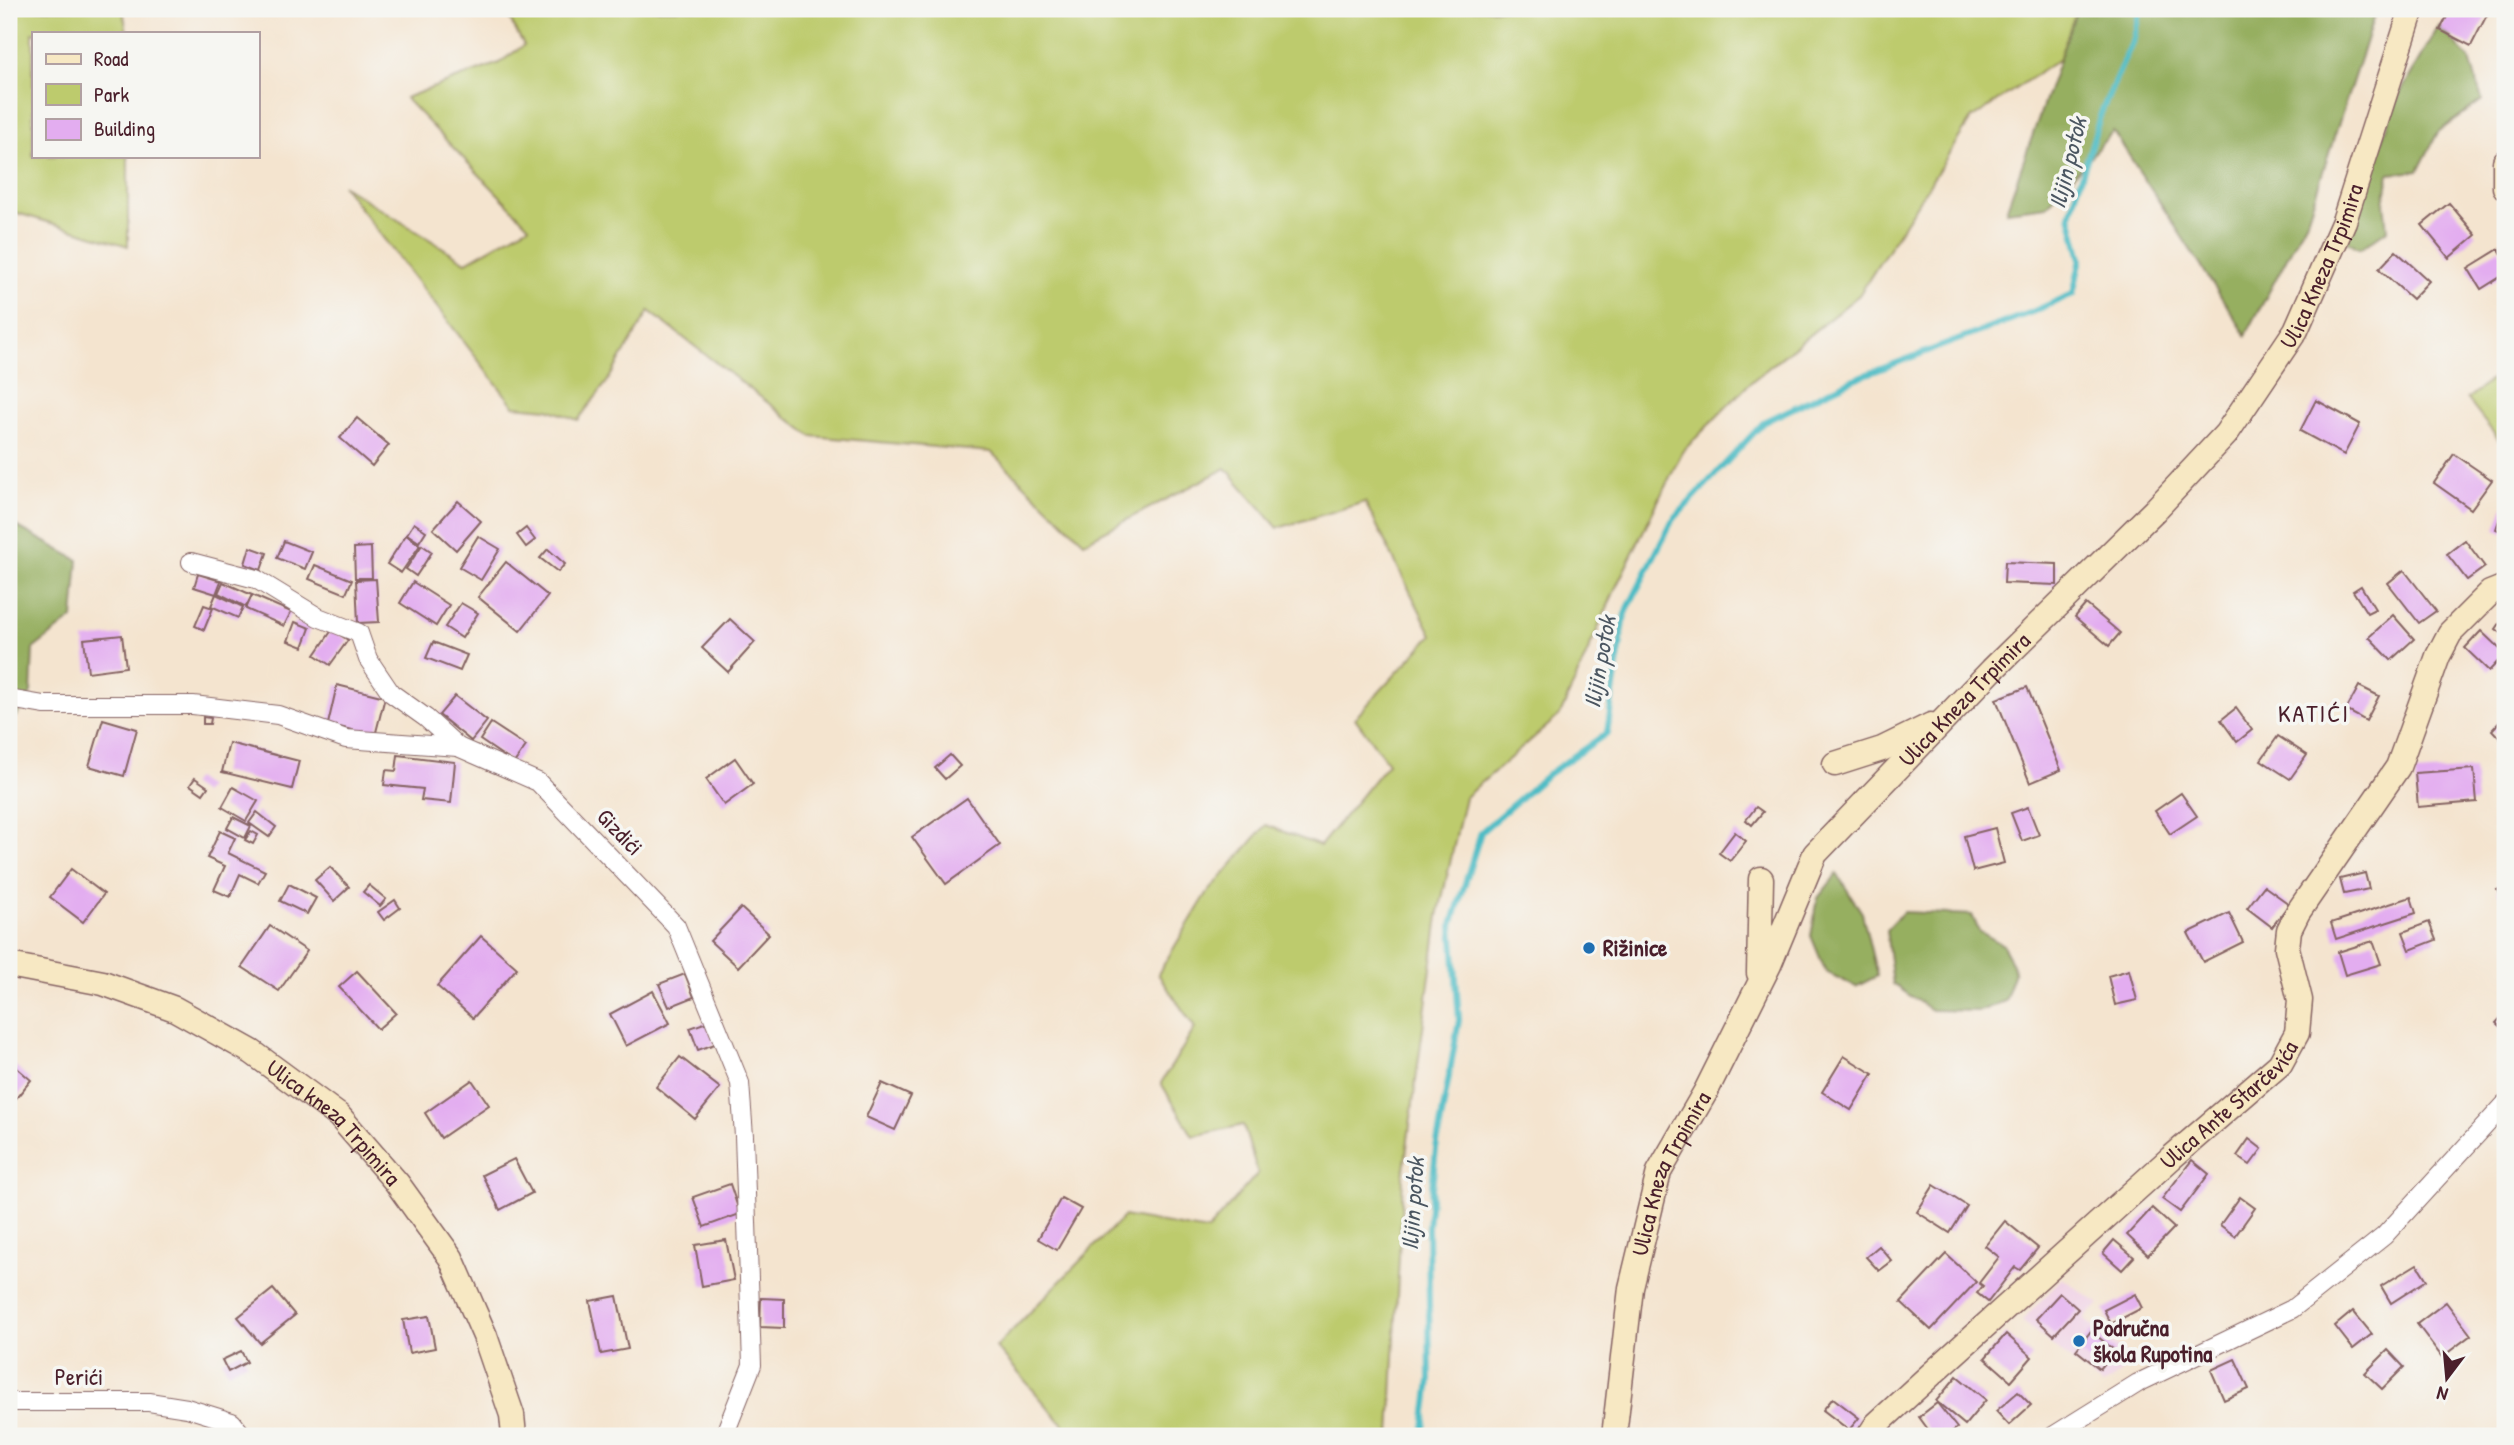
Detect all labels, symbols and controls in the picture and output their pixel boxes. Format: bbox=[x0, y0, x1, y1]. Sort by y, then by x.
legend bbox=[32, 32, 259, 158]
text: Road bbox=[94, 44, 128, 73]
text: Park bbox=[94, 80, 129, 109]
water label: Ilijin potok bbox=[2040, 112, 2095, 212]
text: Building bbox=[94, 114, 155, 143]
street label: Ulica Kneza Trpimira bbox=[2272, 180, 2370, 354]
water label: Ilijin potok bbox=[1575, 611, 1624, 710]
street label: Ulica Kneza Trpimira bbox=[1891, 625, 2037, 773]
district label: KATIĆI bbox=[2278, 697, 2350, 729]
street label: Gizdići bbox=[590, 801, 650, 862]
place label: Rižinice bbox=[1603, 932, 1668, 963]
marker: Rižinice bbox=[1581, 940, 1597, 956]
street label: Ulica Ante Starčevića bbox=[2153, 1035, 2305, 1176]
street label: Ulica kneza Trpimira bbox=[261, 1052, 408, 1192]
street label: Ulica Kneza Trpimira bbox=[1623, 1085, 1718, 1259]
water label: Ilijin potok bbox=[1393, 1155, 1432, 1251]
place label: Područna škola Rupotina bbox=[2093, 1312, 2212, 1370]
marker: Područna škola Rupotina bbox=[2071, 1333, 2087, 1349]
north arrow bbox=[2412, 1344, 2482, 1414]
street label: Perići bbox=[55, 1361, 103, 1392]
text: N bbox=[2434, 1380, 2451, 1408]

